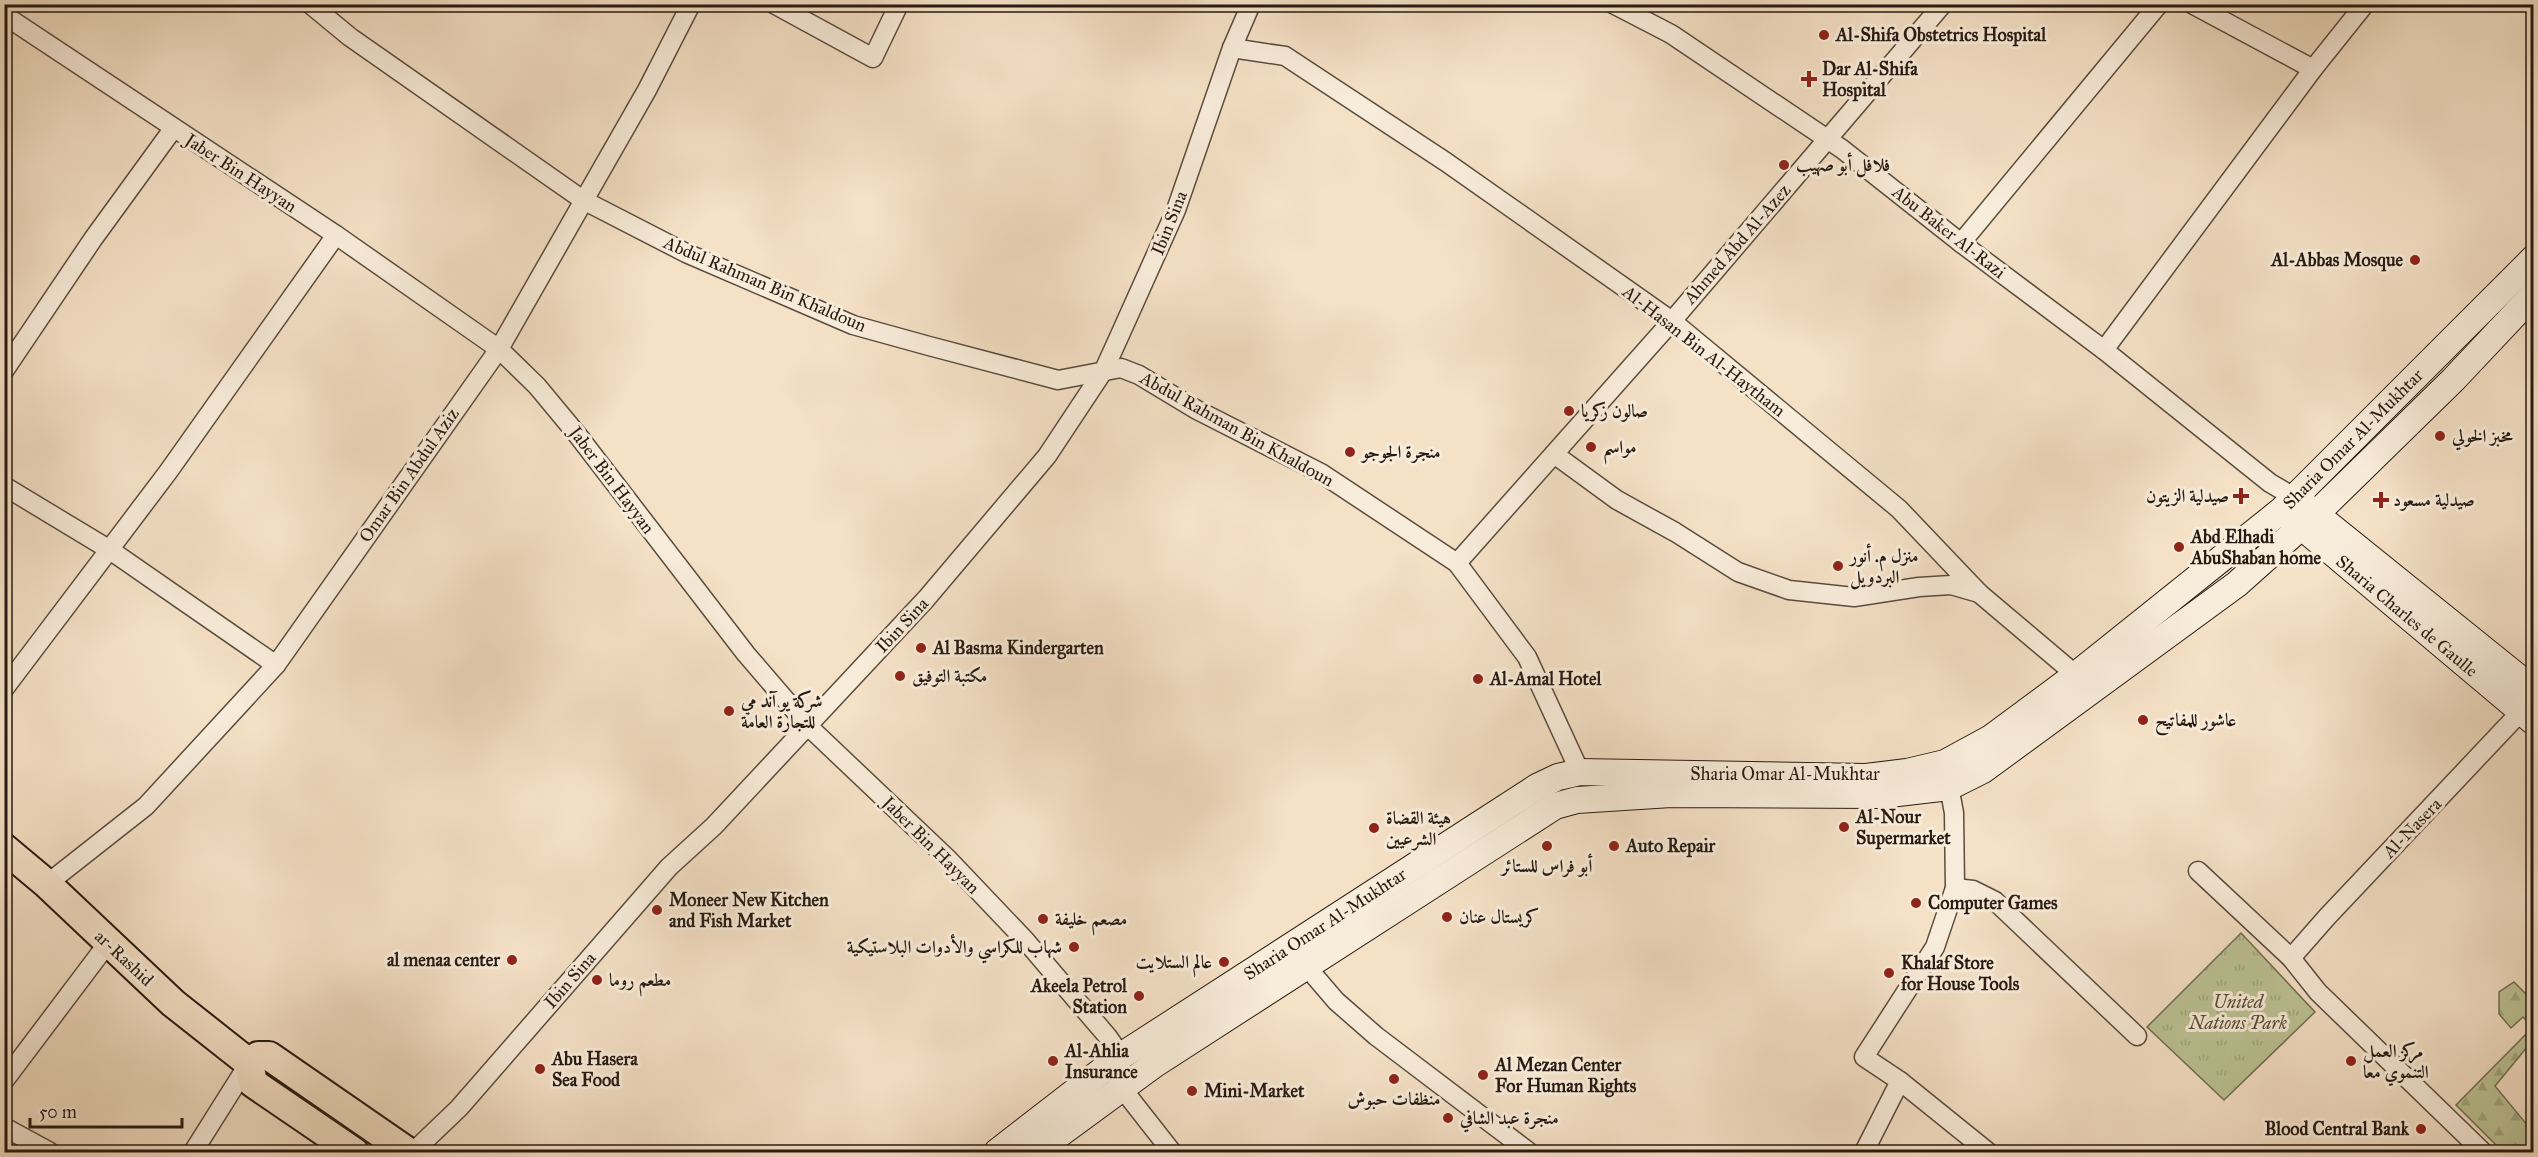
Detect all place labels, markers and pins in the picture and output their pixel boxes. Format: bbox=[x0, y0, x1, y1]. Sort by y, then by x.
place label: Al-Shifa Obstetrics Hospital bbox=[1835, 24, 2047, 47]
marker: Al-Shifa Obstetrics Hospital bbox=[1817, 28, 1831, 42]
place label: Dar Al-Shifa Hospital bbox=[1822, 58, 1918, 102]
marker: Dar Al-Shifa Hospital bbox=[1800, 70, 1818, 88]
place label: فلافل أبو صهيب bbox=[1796, 152, 1890, 178]
marker: فلافل أبو صهيب bbox=[1777, 158, 1791, 172]
place label: Al-Abbas Mosque bbox=[2270, 249, 2404, 272]
marker: Al-Abbas Mosque bbox=[2408, 253, 2422, 267]
place label: صالون زكريا bbox=[1581, 400, 1648, 422]
marker: صالون زكريا bbox=[1562, 404, 1576, 418]
place label: مخبز الخولي bbox=[2451, 425, 2514, 451]
marker: مخبز الخولي bbox=[2433, 429, 2447, 443]
place label: مواسم bbox=[1603, 436, 1636, 465]
marker: مواسم bbox=[1584, 440, 1598, 454]
place label: منجرة الجوجو bbox=[1360, 441, 1441, 464]
marker: منجرة الجوجو bbox=[1343, 445, 1357, 459]
place label: صيدلية الزيتون bbox=[2146, 485, 2229, 507]
marker: صيدلية الزيتون bbox=[2234, 489, 2248, 503]
place label: صيدلية مسعود bbox=[2393, 489, 2475, 511]
marker: صيدلية مسعود bbox=[2374, 493, 2388, 507]
place label: Abd Elhadi AbuShaban home bbox=[2190, 526, 2321, 569]
marker: Abd Elhadi AbuShaban home bbox=[2172, 540, 2186, 554]
place label: منزل م. أنور البردويل bbox=[1848, 543, 1918, 590]
marker: منزل م. أنور البردويل bbox=[1831, 559, 1845, 573]
place label: Al Basma Kindergarten bbox=[932, 637, 1104, 660]
marker: Al Basma Kindergarten bbox=[914, 641, 928, 655]
place label: مكتبة التوفيق bbox=[912, 665, 987, 687]
place label: Al-Amal Hotel bbox=[1489, 668, 1602, 690]
marker: مكتبة التوفيق bbox=[893, 669, 907, 683]
marker: Al-Amal Hotel bbox=[1471, 672, 1485, 686]
place label: شركة يو آند مي للتجارة العامة bbox=[740, 690, 822, 733]
marker: شركة يو آند مي للتجارة العامة bbox=[722, 704, 736, 718]
place label: عاشور للمفاتيح bbox=[2155, 709, 2236, 736]
marker: عاشور للمفاتيح bbox=[2136, 713, 2150, 727]
place label: Al-Nour Supermarket bbox=[1855, 806, 1951, 850]
place label: هيئة القضاة الشرعيين bbox=[1386, 807, 1451, 851]
marker: Al-Nour Supermarket bbox=[1837, 820, 1851, 834]
marker: هيئة القضاة الشرعيين bbox=[1367, 821, 1381, 835]
place label: Auto Repair bbox=[1625, 835, 1717, 858]
marker: أبو فراس للستائر bbox=[1540, 839, 1554, 853]
marker: Auto Repair bbox=[1607, 839, 1621, 853]
place label: أبو فراس للستائر bbox=[1499, 853, 1593, 878]
place label: Moneer New Kitchen and Fish Market bbox=[669, 889, 829, 932]
place label: Computer Games bbox=[1928, 892, 2058, 915]
marker: Computer Games bbox=[1909, 896, 1923, 910]
marker: Moneer New Kitchen and Fish Market bbox=[650, 903, 664, 917]
place label: كريستال عنان bbox=[1459, 906, 1539, 928]
place label: مصعم خليفة bbox=[1055, 908, 1127, 936]
marker: كريستال عنان bbox=[1440, 910, 1454, 924]
marker: مصعم خليفة bbox=[1036, 912, 1050, 926]
place label: شهاب للكراسي والأدوات البلاستيكية bbox=[847, 933, 1062, 964]
marker: شهاب للكراسي والأدوات البلاستيكية bbox=[1067, 940, 1081, 954]
place label: al menaa center bbox=[387, 949, 501, 971]
place label: عالم الستلايت bbox=[1136, 951, 1212, 978]
place label: Khalaf Store for House Tools bbox=[1900, 952, 2020, 995]
marker: al menaa center bbox=[505, 953, 519, 967]
marker: عالم الستلايت bbox=[1217, 955, 1231, 969]
marker: Khalaf Store for House Tools bbox=[1882, 966, 1896, 980]
place label: مطعم روما bbox=[609, 969, 671, 997]
marker: مطعم روما bbox=[590, 973, 604, 987]
place label: Akeela Petrol Station bbox=[1030, 975, 1128, 1018]
marker: Akeela Petrol Station bbox=[1132, 989, 1146, 1003]
place label: Al-Ahlia Insurance bbox=[1064, 1040, 1138, 1083]
place label: مركز العمل التنموي معا bbox=[2363, 1040, 2429, 1087]
place label: Abu Hasera Sea Food bbox=[551, 1048, 638, 1091]
marker: Al-Ahlia Insurance bbox=[1046, 1054, 1060, 1068]
place label: Al Mezan Center For Human Rights bbox=[1494, 1054, 1637, 1098]
marker: مركز العمل التنموي معا bbox=[2344, 1054, 2358, 1068]
marker: Abu Hasera Sea Food bbox=[533, 1062, 547, 1076]
marker: Al Mezan Center For Human Rights bbox=[1476, 1068, 1490, 1082]
marker: منظفات حبوش bbox=[1387, 1072, 1401, 1086]
place label: Mini-Market bbox=[1204, 1080, 1305, 1102]
marker: Mini-Market bbox=[1185, 1084, 1199, 1098]
place label: منظفات حبوش bbox=[1347, 1088, 1441, 1110]
place label: منجرة عبد الشافي bbox=[1459, 1107, 1559, 1133]
marker: منجرة عبد الشافي bbox=[1441, 1111, 1455, 1125]
place label: Blood Central Bank bbox=[2264, 1118, 2410, 1140]
marker: Blood Central Bank bbox=[2414, 1122, 2428, 1136]

